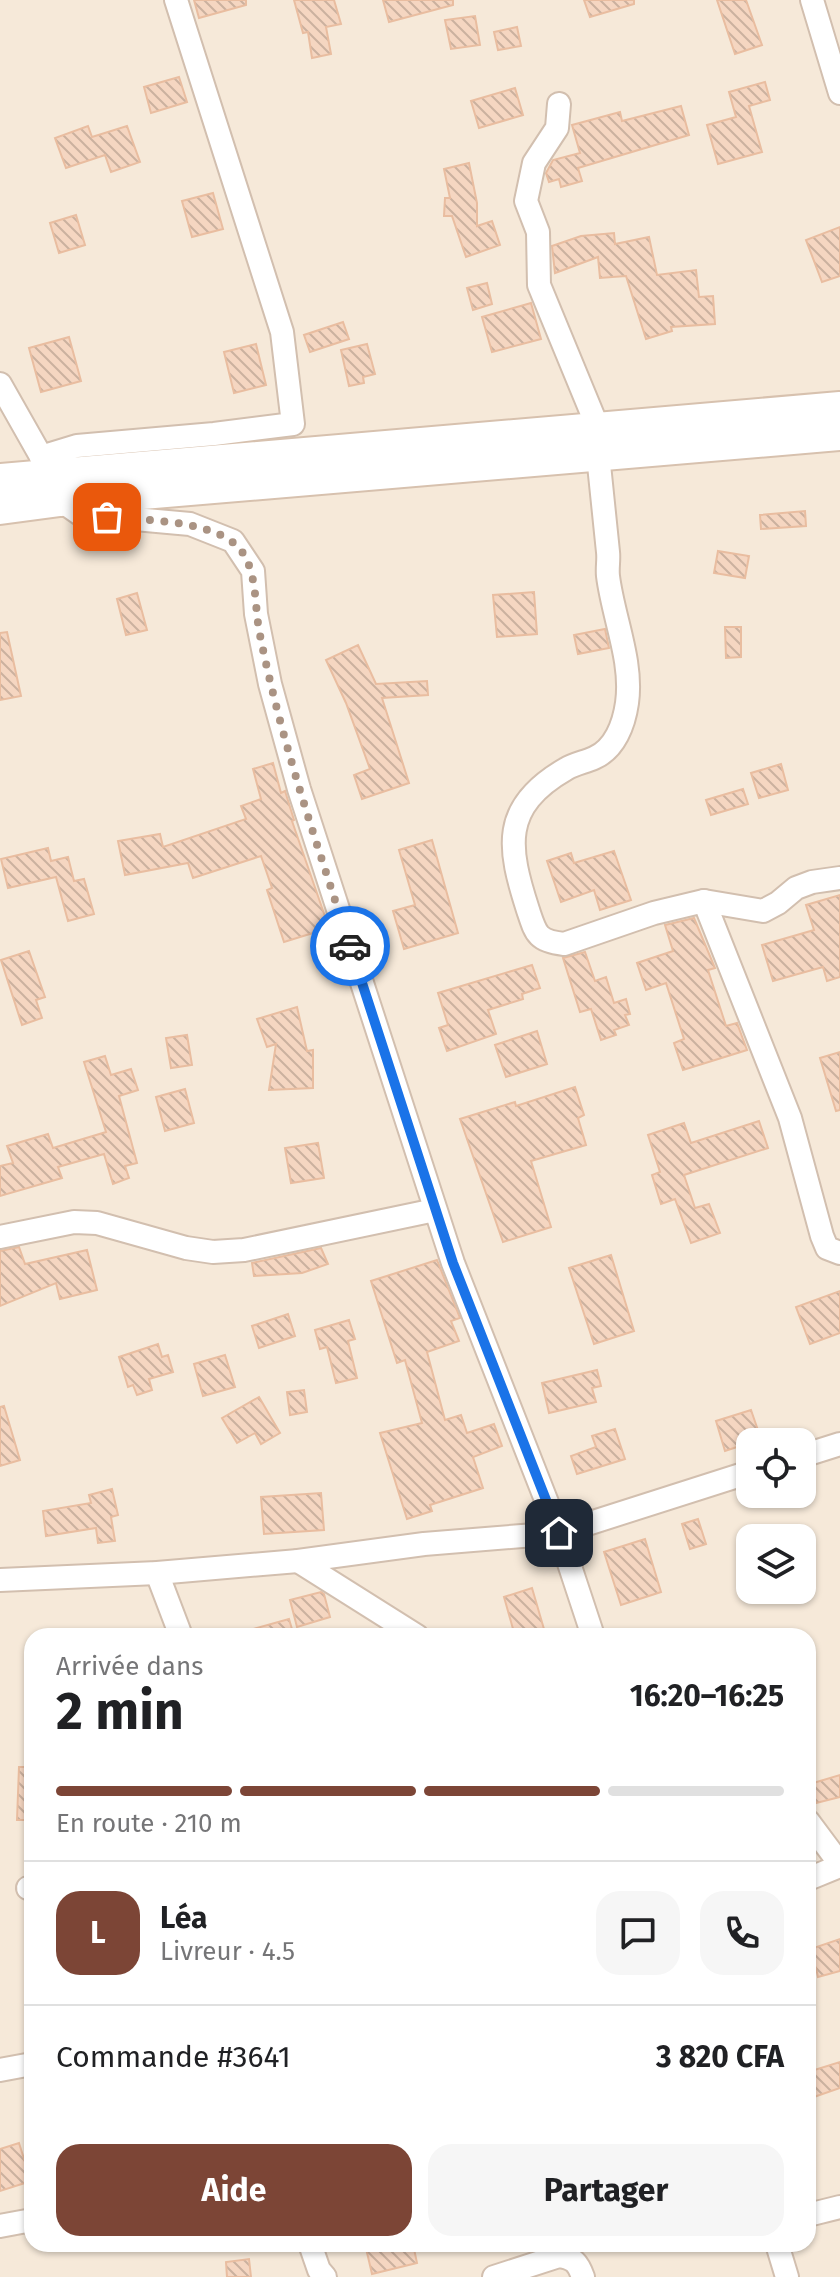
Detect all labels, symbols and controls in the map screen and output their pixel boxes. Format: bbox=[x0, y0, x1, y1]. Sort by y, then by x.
pin bbox=[73, 483, 141, 551]
icon: bag bbox=[85, 495, 129, 539]
courier bbox=[310, 906, 390, 986]
icon: car bbox=[328, 924, 372, 968]
map controls bbox=[736, 1428, 816, 1604]
button: locate bbox=[736, 1428, 816, 1508]
pin bbox=[525, 1499, 593, 1567]
icon: home bbox=[537, 1511, 581, 1555]
button: layers bbox=[736, 1524, 816, 1604]
text: Arrivée dans bbox=[56, 1651, 203, 1682]
text: 16:20–16:25 bbox=[630, 1678, 784, 1714]
text: 2 min bbox=[56, 1680, 184, 1743]
text: En route · 210 m bbox=[56, 1808, 242, 1839]
button: chat bbox=[596, 1891, 680, 1975]
button: phone bbox=[700, 1891, 784, 1975]
text: Léa bbox=[160, 1900, 207, 1936]
text: L bbox=[90, 1915, 106, 1951]
text: Livreur · 4.5 bbox=[160, 1936, 295, 1967]
text: Commande #3641 bbox=[56, 2039, 291, 2075]
text: 3 820 CFA bbox=[656, 2039, 784, 2075]
button: Aide bbox=[56, 2144, 412, 2236]
button: Partager bbox=[428, 2144, 784, 2236]

